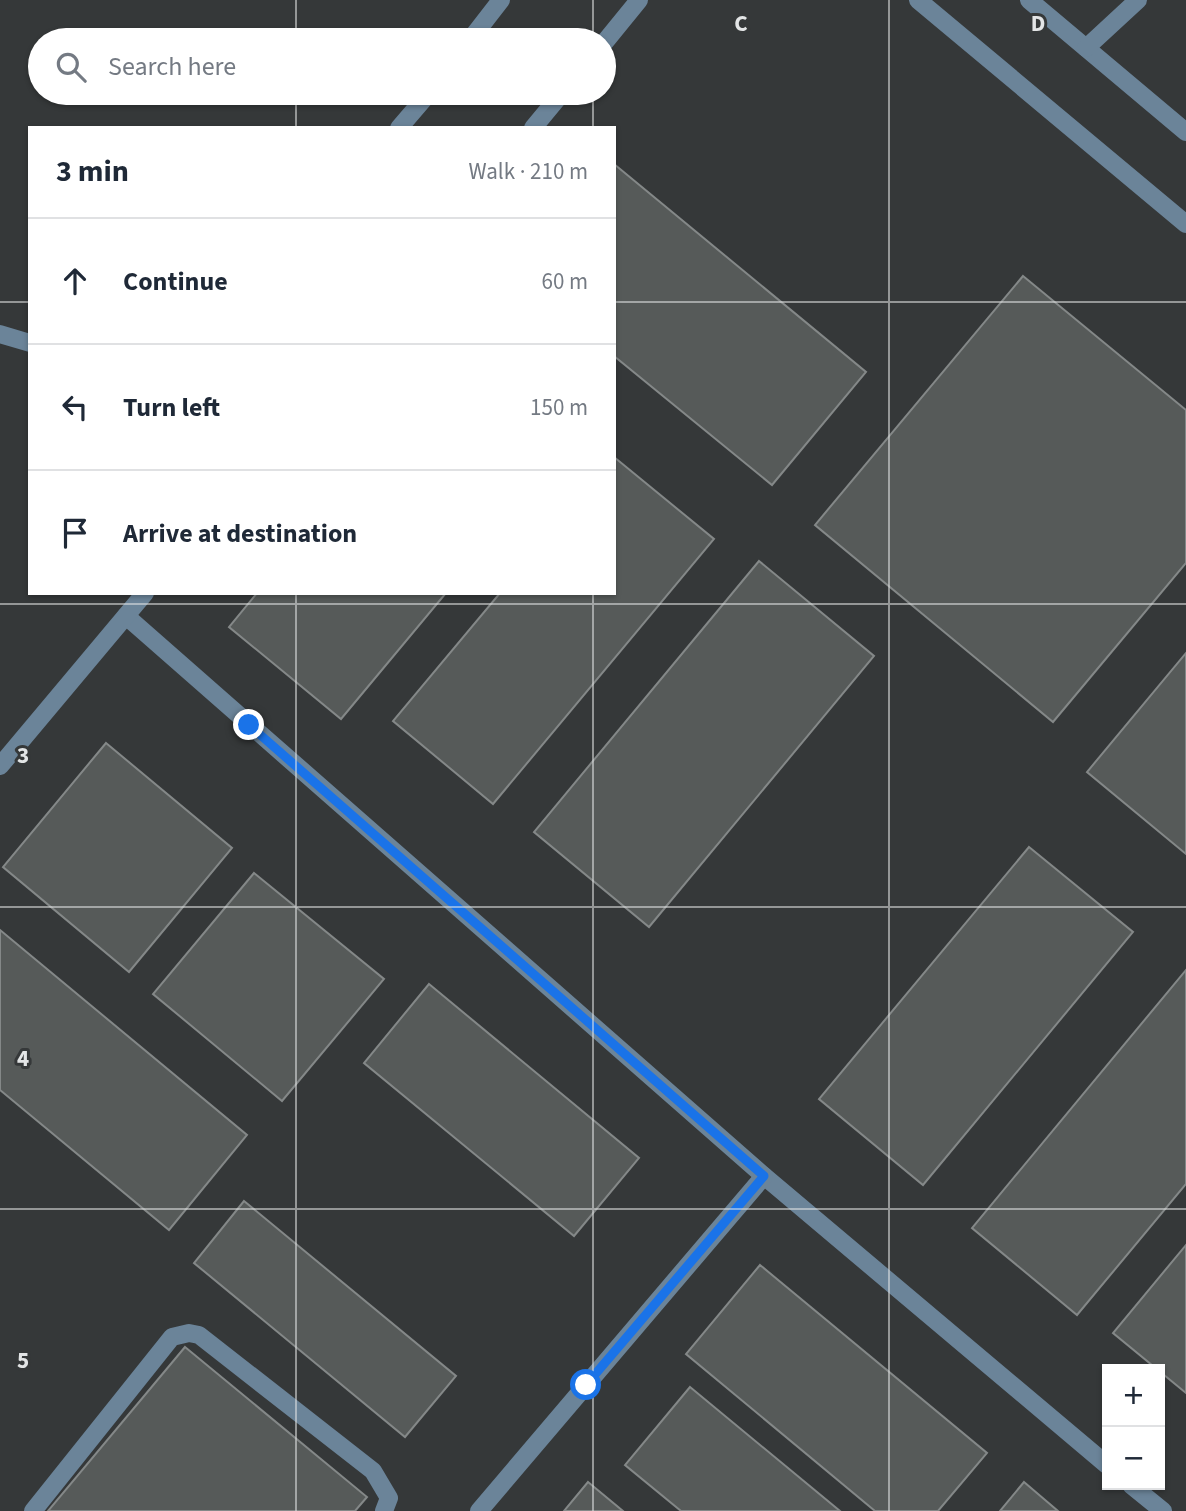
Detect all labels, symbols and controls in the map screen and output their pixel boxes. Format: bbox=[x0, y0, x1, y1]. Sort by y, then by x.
text: C bbox=[734, 7, 748, 40]
text: D bbox=[1031, 7, 1045, 40]
search box bbox=[28, 28, 616, 105]
icon: search bbox=[52, 48, 90, 86]
text: Search here bbox=[108, 48, 236, 85]
text: 3 min bbox=[56, 150, 129, 193]
text: Walk · 210 m bbox=[469, 155, 588, 188]
icon: ahead bbox=[56, 262, 94, 300]
text: Continue bbox=[123, 263, 228, 300]
text: 60 m bbox=[541, 265, 588, 298]
icon: left bbox=[56, 388, 94, 426]
text: Turn left bbox=[123, 389, 220, 426]
text: 150 m bbox=[530, 391, 588, 424]
icon: arrive bbox=[56, 514, 94, 552]
text: Arrive at destination bbox=[123, 515, 357, 552]
route end bbox=[233, 709, 264, 740]
text: 3 bbox=[17, 739, 29, 772]
text: 4 bbox=[17, 1042, 29, 1075]
text: 5 bbox=[17, 1344, 29, 1377]
map controls bbox=[1102, 1364, 1165, 1490]
button: + bbox=[1102, 1364, 1165, 1427]
route start bbox=[570, 1369, 601, 1400]
button: − bbox=[1102, 1427, 1165, 1490]

